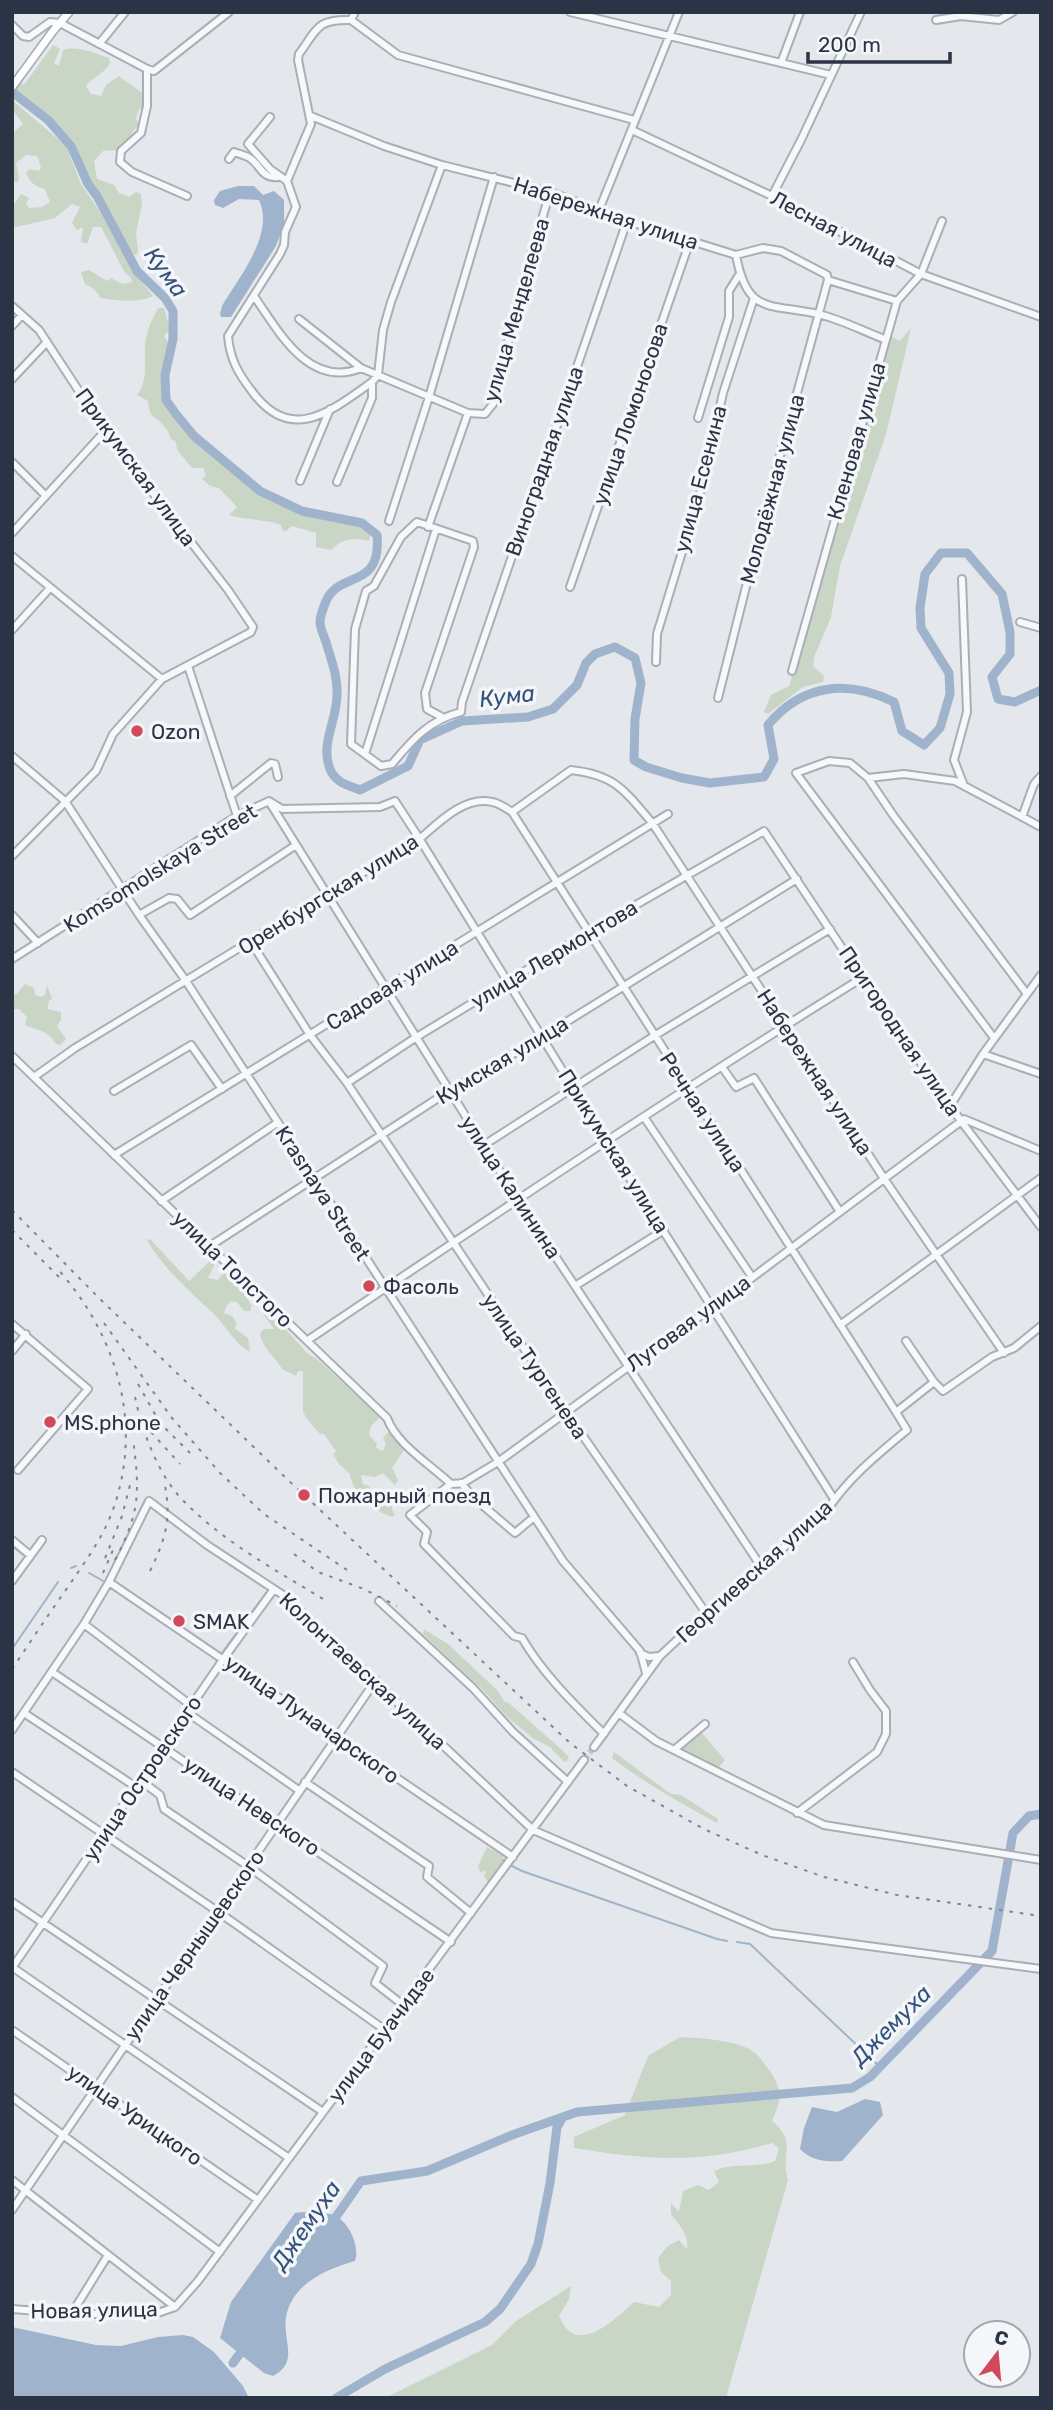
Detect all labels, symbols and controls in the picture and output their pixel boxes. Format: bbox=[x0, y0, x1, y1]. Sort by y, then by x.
scale bar bbox=[808, 21, 950, 65]
text: 200 m bbox=[818, 32, 881, 57]
street label: Набережная улица bbox=[510, 171, 702, 255]
street label: Лесная улица bbox=[767, 185, 901, 273]
street label: улица Менделеева bbox=[478, 215, 554, 405]
water label: Кума bbox=[138, 241, 194, 303]
street label: улица Ломоносова bbox=[587, 320, 673, 508]
street label: Кленовая улица bbox=[822, 359, 890, 523]
street label: Виноградная улица bbox=[500, 363, 588, 559]
street label: Прикумская улица bbox=[70, 383, 202, 551]
street label: Молодёжная улица bbox=[735, 391, 809, 587]
street label: улица Есенина bbox=[668, 403, 732, 555]
water label: Кума bbox=[478, 679, 536, 713]
place label: Ozon bbox=[151, 719, 201, 744]
marker: Ozon bbox=[129, 723, 145, 739]
street label: Komsomolskaya Street bbox=[59, 798, 261, 938]
street label: Оренбургская улица bbox=[233, 828, 423, 960]
street label: улица Лермонтова bbox=[466, 894, 642, 1014]
street label: Садовая улица bbox=[322, 934, 462, 1036]
street label: Пригородная улица bbox=[834, 941, 966, 1121]
street label: Набережная улица bbox=[752, 984, 878, 1160]
street label: Кумская улица bbox=[431, 1011, 573, 1109]
street label: Речная улица bbox=[655, 1047, 751, 1177]
street label: Прикумская улица bbox=[553, 1064, 675, 1238]
street label: улица Калинина bbox=[455, 1111, 567, 1263]
street label: Krasnaya Street bbox=[270, 1121, 376, 1265]
street label: улица Толстого bbox=[168, 1205, 298, 1333]
street label: Луговая улица bbox=[621, 1270, 755, 1376]
place label: Фасоль bbox=[383, 1274, 459, 1299]
marker: Фасоль bbox=[361, 1278, 377, 1294]
street label: улица Тургенева bbox=[477, 1288, 593, 1444]
place label: MS.phone bbox=[64, 1410, 161, 1435]
marker: MS.phone bbox=[42, 1414, 58, 1430]
place label: Пожарный поезд bbox=[318, 1483, 491, 1508]
marker: Пожарный поезд bbox=[296, 1487, 312, 1503]
street label: Георгиевская улица bbox=[671, 1494, 837, 1648]
street label: Колонтаевская улица bbox=[274, 1587, 452, 1755]
place label: SMAK bbox=[193, 1609, 250, 1634]
marker: SMAK bbox=[171, 1613, 187, 1629]
street label: улица Луначарского bbox=[220, 1649, 404, 1789]
street label: улица Островского bbox=[77, 1691, 207, 1865]
street label: улица Невского bbox=[179, 1751, 325, 1861]
street label: улица Чернышевского bbox=[119, 1845, 269, 2045]
street label: улица Буачидзе bbox=[322, 1963, 440, 2107]
water label: Джемуха bbox=[844, 1979, 937, 2072]
street label: улица Урицкого bbox=[63, 2059, 207, 2171]
water label: Джемуха bbox=[264, 2175, 347, 2276]
street label: Новая улица bbox=[30, 2296, 158, 2324]
north arrow bbox=[962, 2319, 1032, 2389]
text: С bbox=[992, 2325, 1011, 2351]

